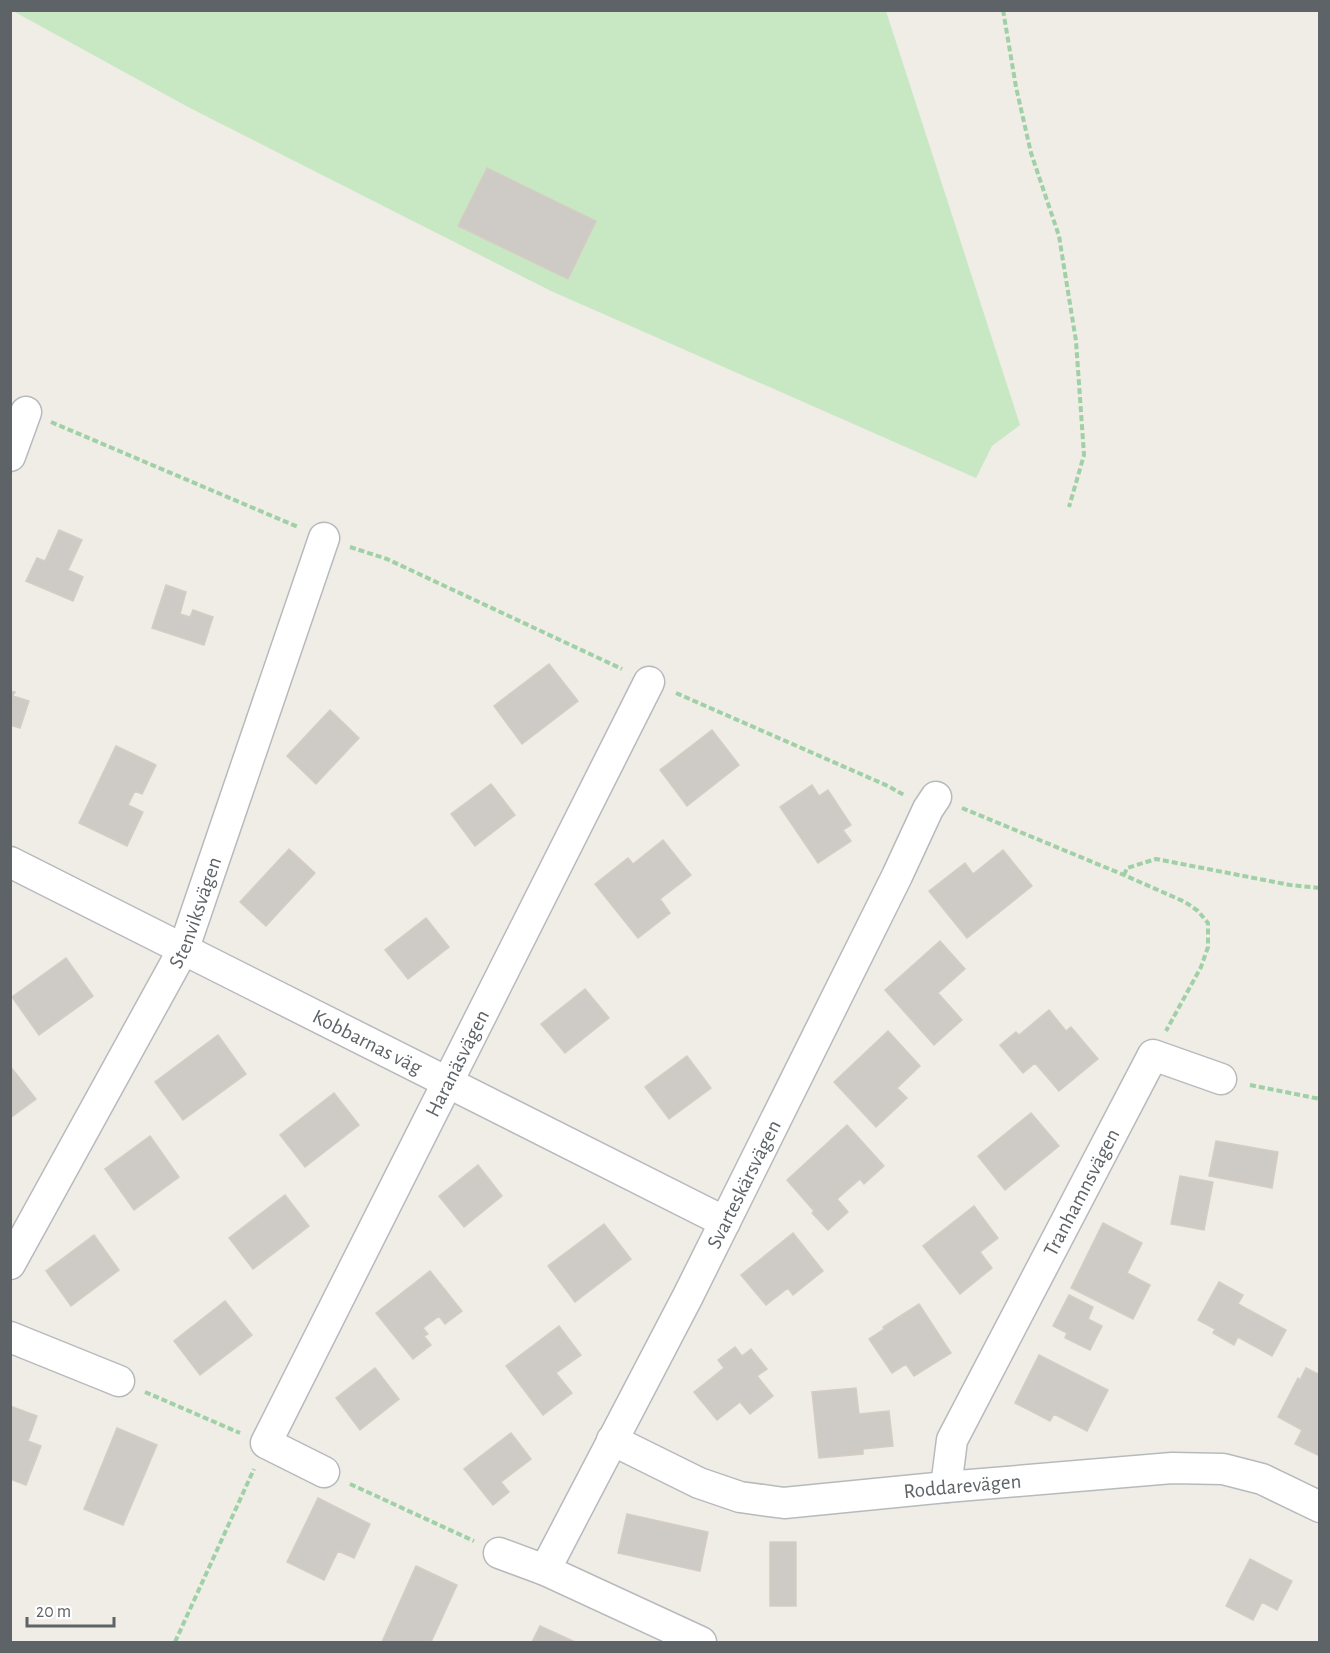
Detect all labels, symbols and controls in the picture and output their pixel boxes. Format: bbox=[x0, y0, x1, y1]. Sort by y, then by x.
street label: Stenviksvägen bbox=[165, 854, 225, 972]
street label: Kobbarnas väg bbox=[309, 1005, 426, 1078]
street label: Haranäsvägen bbox=[421, 1006, 493, 1120]
street label: Svarteskärsvägen bbox=[703, 1117, 784, 1252]
street label: Tranhamnsvägen bbox=[1040, 1125, 1123, 1259]
street label: Roddarevägen bbox=[903, 1470, 1022, 1502]
scale bar bbox=[27, 1590, 114, 1628]
text: 20 m bbox=[36, 1603, 71, 1621]

